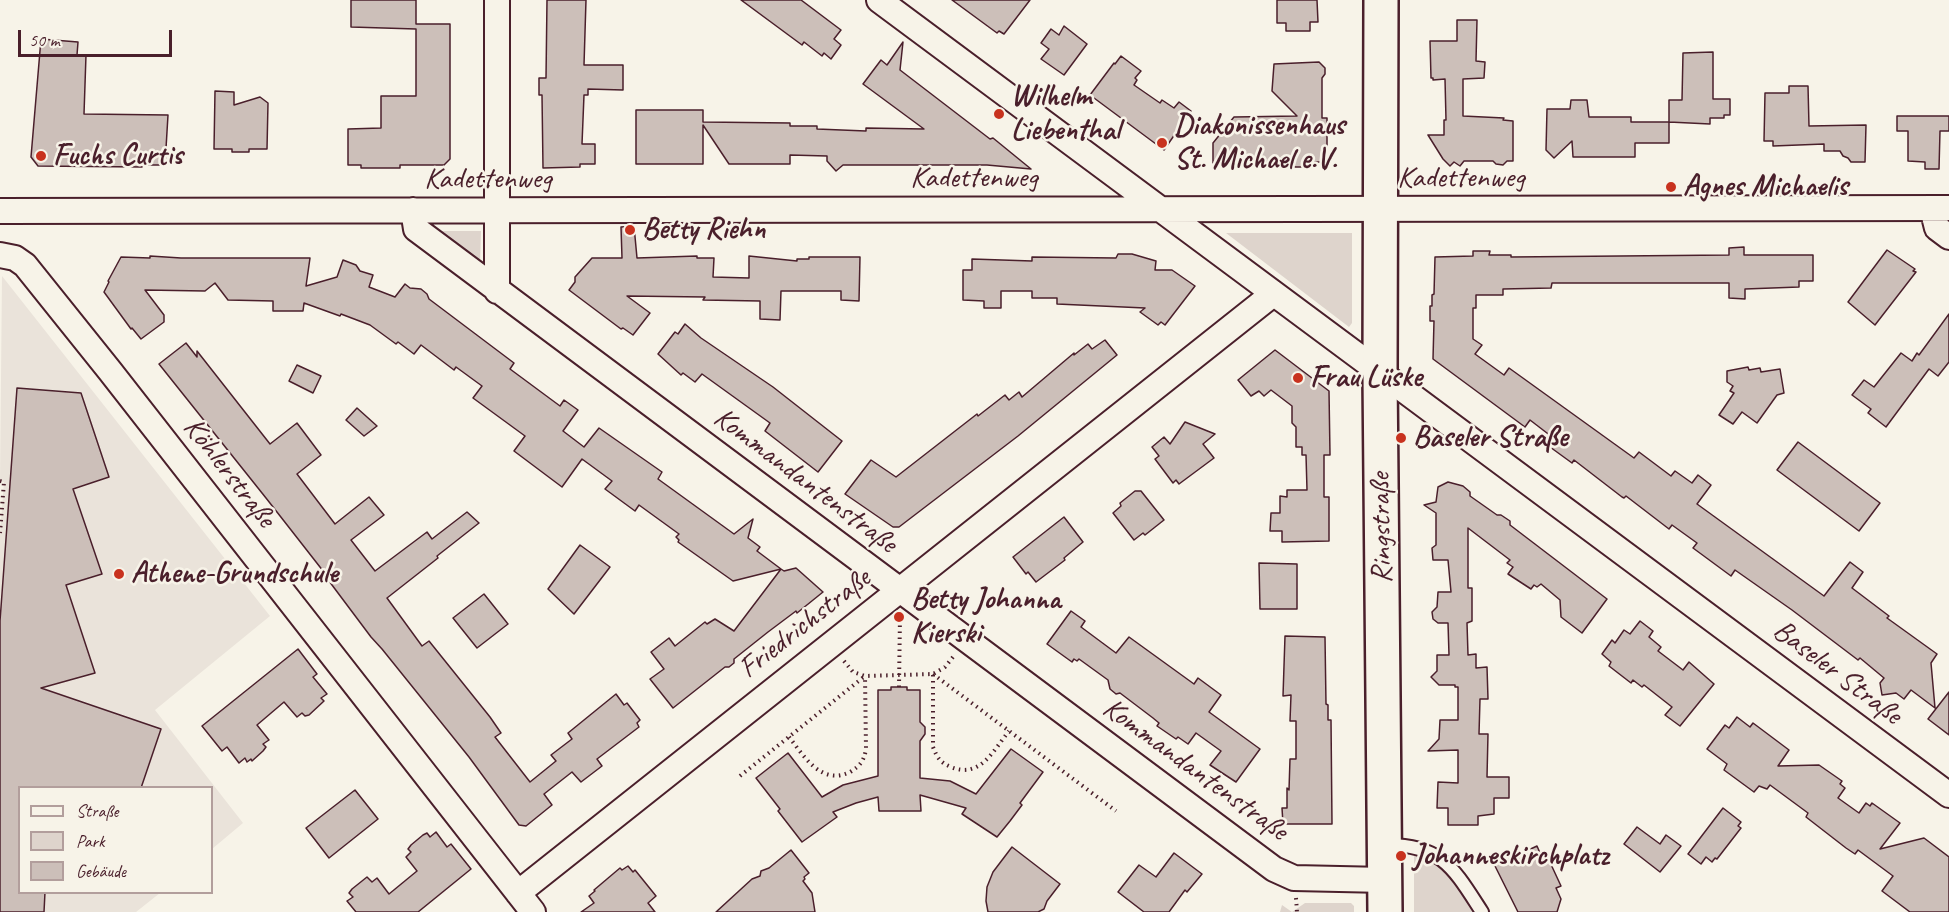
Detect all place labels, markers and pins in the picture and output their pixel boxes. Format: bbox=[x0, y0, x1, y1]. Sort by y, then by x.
place label: Wilhelm Liebenthal bbox=[1011, 79, 1120, 150]
marker: Wilhelm Liebenthal bbox=[992, 107, 1006, 121]
place label: Diakonissenhaus St. Michael e.V. bbox=[1174, 108, 1345, 178]
marker: Diakonissenhaus St. Michael e.V. bbox=[1155, 136, 1169, 150]
place label: Fuchs Curtis bbox=[53, 138, 183, 174]
marker: Fuchs Curtis bbox=[34, 149, 48, 163]
place label: Agnes Michaelis bbox=[1683, 169, 1848, 205]
marker: Agnes Michaelis bbox=[1664, 180, 1678, 194]
place label: Betty Riehn bbox=[642, 212, 765, 248]
marker: Betty Riehn bbox=[623, 223, 637, 237]
place label: Frau Lüske bbox=[1310, 360, 1422, 396]
marker: Frau Lüske bbox=[1291, 371, 1305, 385]
place label: Baseler Straße bbox=[1413, 420, 1568, 456]
marker: Baseler Straße bbox=[1394, 431, 1408, 445]
place label: Athene-Grundschule bbox=[131, 556, 338, 592]
marker: Athene-Grundschule bbox=[112, 567, 126, 581]
place label: Betty Johanna Kierski bbox=[911, 582, 1061, 652]
marker: Betty Johanna Kierski bbox=[892, 610, 906, 624]
place label: Johanneskirchplatz bbox=[1413, 838, 1609, 874]
marker: Johanneskirchplatz bbox=[1394, 849, 1408, 863]

